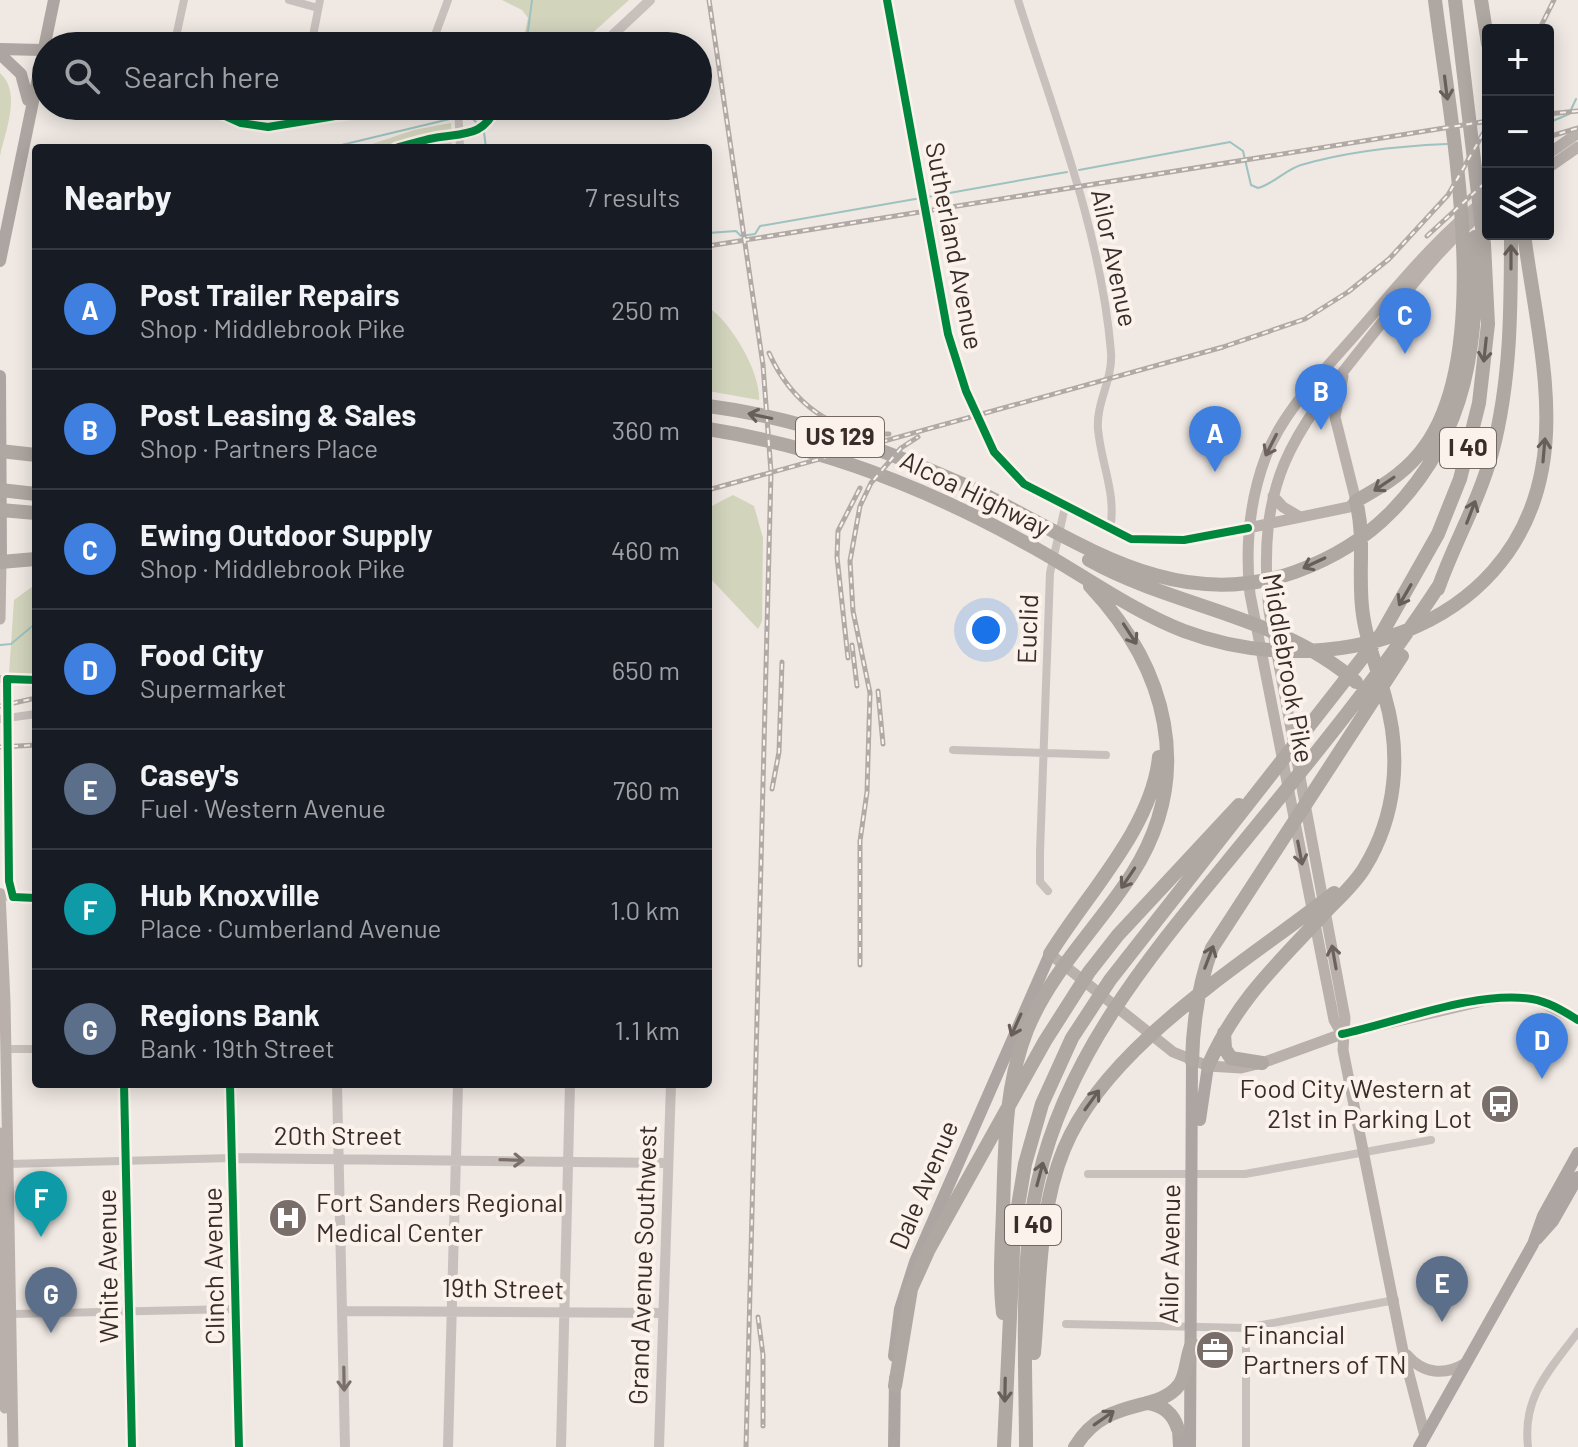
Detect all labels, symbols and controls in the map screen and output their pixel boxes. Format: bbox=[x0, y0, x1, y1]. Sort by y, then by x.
map controls bbox=[1482, 24, 1554, 240]
button: + bbox=[1482, 24, 1554, 96]
search box bbox=[32, 32, 712, 120]
icon: search bbox=[60, 54, 104, 98]
text: Search here bbox=[124, 58, 280, 94]
one-way arrow bbox=[1438, 74, 1453, 101]
button: − bbox=[1482, 96, 1554, 168]
street label: Sutherland Avenue bbox=[920, 139, 991, 352]
button: layers bbox=[1482, 168, 1554, 240]
text: Nearby bbox=[64, 176, 172, 217]
text: 7 results bbox=[585, 181, 680, 212]
street label: Ailor Avenue bbox=[1086, 186, 1145, 329]
one-way arrow bbox=[1503, 244, 1519, 271]
text: Post Trailer Repairs bbox=[140, 276, 399, 312]
pin: C bbox=[1379, 288, 1431, 354]
text: A bbox=[81, 294, 99, 325]
text: 250 m bbox=[611, 294, 680, 325]
text: Shop · Middlebrook Pike bbox=[140, 312, 405, 343]
one-way arrow bbox=[1477, 336, 1492, 363]
pin: B bbox=[1295, 364, 1347, 430]
text: Post Leasing & Sales bbox=[140, 396, 416, 432]
pin: A bbox=[1189, 406, 1241, 472]
one-way arrow bbox=[748, 408, 773, 423]
text: B bbox=[82, 414, 98, 445]
text: 360 m bbox=[612, 414, 680, 445]
road number: US 129 bbox=[796, 417, 884, 457]
road number: I 40 bbox=[1440, 428, 1496, 468]
text: Shop · Partners Place bbox=[140, 432, 378, 463]
one-way arrow bbox=[1263, 432, 1279, 456]
one-way arrow bbox=[1537, 437, 1552, 464]
street label: Alcoa Highway bbox=[896, 443, 1056, 542]
one-way arrow bbox=[1374, 475, 1396, 492]
one-way arrow bbox=[1465, 500, 1479, 525]
text: Ewing Outdoor Supply bbox=[140, 516, 433, 552]
text: C bbox=[82, 534, 98, 565]
text: 460 m bbox=[611, 534, 680, 565]
text: Shop · Middlebrook Pike bbox=[140, 552, 405, 583]
one-way arrow bbox=[1303, 556, 1327, 571]
street label: Middlebrook Pike bbox=[1258, 571, 1321, 765]
one-way arrow bbox=[1397, 582, 1412, 606]
street label: Euclid bbox=[1010, 593, 1043, 664]
your location bbox=[966, 610, 1006, 650]
one-way arrow bbox=[1121, 622, 1138, 644]
text: Food City bbox=[140, 636, 264, 672]
text: D bbox=[82, 654, 98, 685]
text: 650 m bbox=[612, 654, 680, 685]
text: Supermarket bbox=[140, 672, 287, 703]
text: Casey's bbox=[140, 756, 239, 792]
text: E bbox=[82, 774, 98, 805]
text: 760 m bbox=[613, 774, 680, 805]
text: Fuel · Western Avenue bbox=[140, 792, 386, 823]
one-way arrow bbox=[1293, 840, 1308, 865]
one-way arrow bbox=[1120, 866, 1136, 888]
text: Hub Knoxville bbox=[140, 876, 320, 912]
text: F bbox=[83, 894, 97, 925]
text: 1.0 km bbox=[610, 894, 680, 925]
text: Place · Cumberland Avenue bbox=[140, 912, 441, 943]
one-way arrow bbox=[1203, 945, 1217, 970]
one-way arrow bbox=[1326, 945, 1341, 971]
text: Regions Bank bbox=[140, 996, 320, 1032]
one-way arrow bbox=[1008, 1013, 1023, 1037]
pin: D bbox=[1516, 1013, 1568, 1079]
text: G bbox=[82, 1014, 98, 1045]
text: 1.1 km bbox=[615, 1014, 680, 1045]
text: Bank · 19th Street bbox=[140, 1032, 335, 1063]
place label: Food City Western at 21st in Parking Lot bbox=[1240, 1072, 1472, 1133]
bus stop icon: Food City Western at 21st in Parking Lot bbox=[1479, 1083, 1521, 1125]
one-way arrow bbox=[1083, 1090, 1100, 1111]
street label: Dale Avenue bbox=[882, 1115, 964, 1253]
street label: 20th Street bbox=[274, 1119, 402, 1150]
street label: Grand Avenue Southwest bbox=[621, 1124, 662, 1405]
one-way arrow bbox=[498, 1153, 525, 1168]
one-way arrow bbox=[1034, 1162, 1049, 1188]
pin: F bbox=[15, 1171, 67, 1237]
street label: Ailor Avenue bbox=[1152, 1184, 1185, 1324]
place label: Fort Sanders Regional Medical Center bbox=[316, 1186, 563, 1247]
street label: Clinch Avenue bbox=[196, 1187, 229, 1345]
street label: White Avenue bbox=[90, 1189, 123, 1343]
hospital icon: Fort Sanders Regional Medical Center bbox=[267, 1197, 309, 1239]
road number: I 40 bbox=[1005, 1205, 1061, 1245]
pin: E bbox=[1416, 1256, 1468, 1322]
pin: G bbox=[25, 1267, 77, 1333]
street label: 19th Street bbox=[442, 1271, 564, 1304]
place label: Financial Partners of TN bbox=[1243, 1318, 1407, 1379]
office icon: Financial Partners of TN bbox=[1194, 1329, 1236, 1371]
one-way arrow bbox=[336, 1365, 351, 1392]
one-way arrow bbox=[997, 1376, 1013, 1403]
one-way arrow bbox=[1093, 1410, 1115, 1426]

